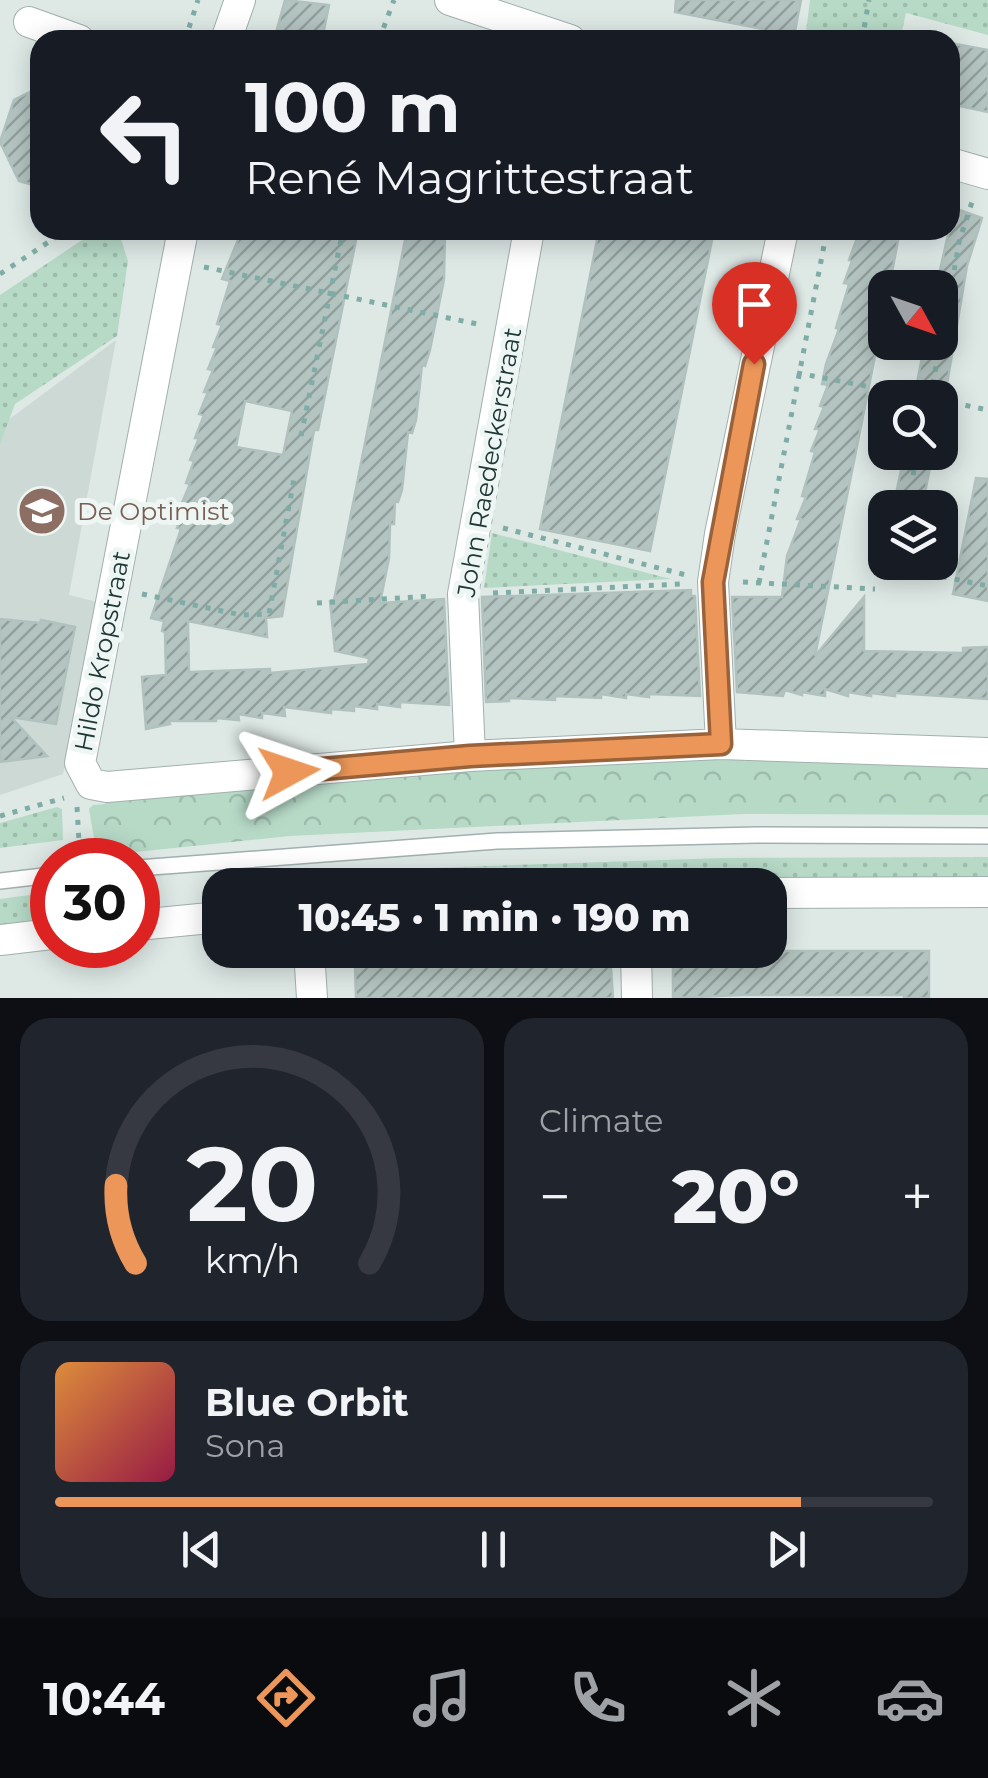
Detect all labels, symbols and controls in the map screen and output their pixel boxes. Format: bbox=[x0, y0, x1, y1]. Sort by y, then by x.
text: 100 m bbox=[245, 64, 461, 150]
icon: left bbox=[80, 70, 210, 200]
text: René Magrittestraat bbox=[245, 150, 694, 205]
pin bbox=[712, 262, 797, 365]
north arrow bbox=[868, 270, 958, 360]
map controls bbox=[868, 270, 958, 580]
icon: arrive bbox=[727, 277, 782, 332]
street label: John Raedeckerstraat bbox=[450, 325, 527, 600]
button: search bbox=[868, 380, 958, 470]
school or university icon: De Optimist bbox=[16, 485, 68, 537]
button: layers bbox=[868, 490, 958, 580]
place label: De Optimist bbox=[77, 496, 230, 526]
street label: Hildo Kropstraat bbox=[68, 548, 136, 754]
position arrow bbox=[237, 720, 341, 824]
speed limit sign: 30 bbox=[30, 838, 160, 968]
text: 10:45 · 1 min · 190 m bbox=[299, 894, 690, 941]
text: Climate bbox=[539, 1101, 663, 1140]
text: 20 bbox=[186, 1120, 318, 1247]
text: 20° bbox=[672, 1150, 800, 1242]
text: − bbox=[539, 1163, 571, 1230]
text: + bbox=[901, 1163, 933, 1230]
text: km/h bbox=[204, 1238, 300, 1282]
text: Blue Orbit bbox=[205, 1379, 409, 1426]
text: Sona bbox=[205, 1426, 285, 1465]
icon: previous bbox=[174, 1522, 229, 1577]
icon: pause bbox=[466, 1522, 521, 1577]
icon: next bbox=[759, 1522, 814, 1577]
icon: directions bbox=[251, 1663, 321, 1733]
icon: music bbox=[407, 1663, 477, 1733]
icon: phone bbox=[563, 1663, 633, 1733]
icon: climate bbox=[719, 1663, 789, 1733]
icon: car bbox=[875, 1663, 945, 1733]
text: 10:44 bbox=[43, 1671, 165, 1726]

